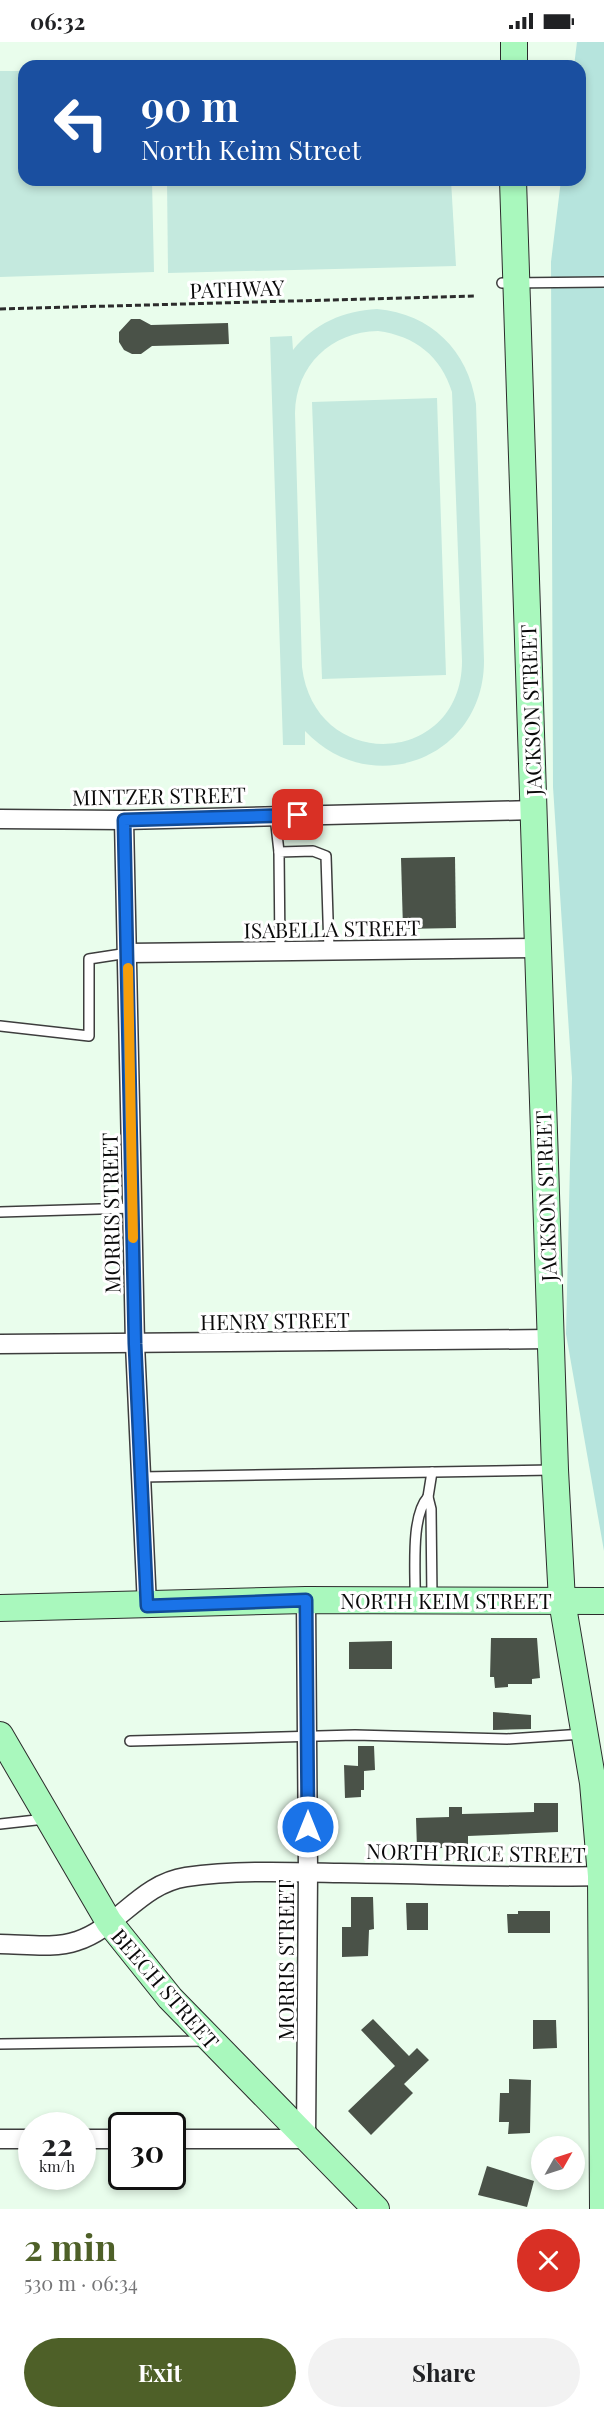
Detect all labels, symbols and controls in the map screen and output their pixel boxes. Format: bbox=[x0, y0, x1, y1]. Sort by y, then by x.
text: 06:32 bbox=[30, 6, 85, 36]
text: 90 m bbox=[141, 77, 239, 133]
icon: left bbox=[42, 84, 120, 162]
text: North Keim Street bbox=[141, 131, 361, 167]
street label: PATHWAY bbox=[189, 272, 286, 304]
street label: JACKSON STREET bbox=[513, 624, 547, 797]
street label: MINTZER STREET bbox=[72, 779, 246, 811]
pin bbox=[272, 789, 323, 840]
icon: arrive bbox=[281, 798, 314, 831]
street label: ISABELLA STREET bbox=[243, 912, 421, 944]
street label: JACKSON STREET bbox=[528, 1110, 562, 1283]
street label: MORRIS STREET bbox=[95, 1132, 125, 1294]
street label: HENRY STREET bbox=[200, 1305, 350, 1335]
street label: NORTH KEIM STREET bbox=[340, 1586, 552, 1614]
position arrow bbox=[276, 1795, 340, 1859]
street label: NORTH PRICE STREET bbox=[366, 1836, 586, 1868]
street label: MORRIS STREET bbox=[271, 1879, 299, 2041]
street label: BEECH STREET bbox=[106, 1922, 226, 2054]
speed limit sign: 30 bbox=[108, 2112, 186, 2190]
text: 22 bbox=[41, 2124, 73, 2164]
north arrow bbox=[531, 2136, 585, 2190]
map controls bbox=[531, 2136, 585, 2190]
text: km/h bbox=[39, 2156, 75, 2176]
text: 2 min bbox=[24, 2222, 117, 2270]
button: close bbox=[517, 2229, 580, 2292]
text: 530 m · 06:34 bbox=[24, 2269, 138, 2296]
button: Exit bbox=[24, 2338, 296, 2407]
button: Share bbox=[308, 2338, 580, 2407]

